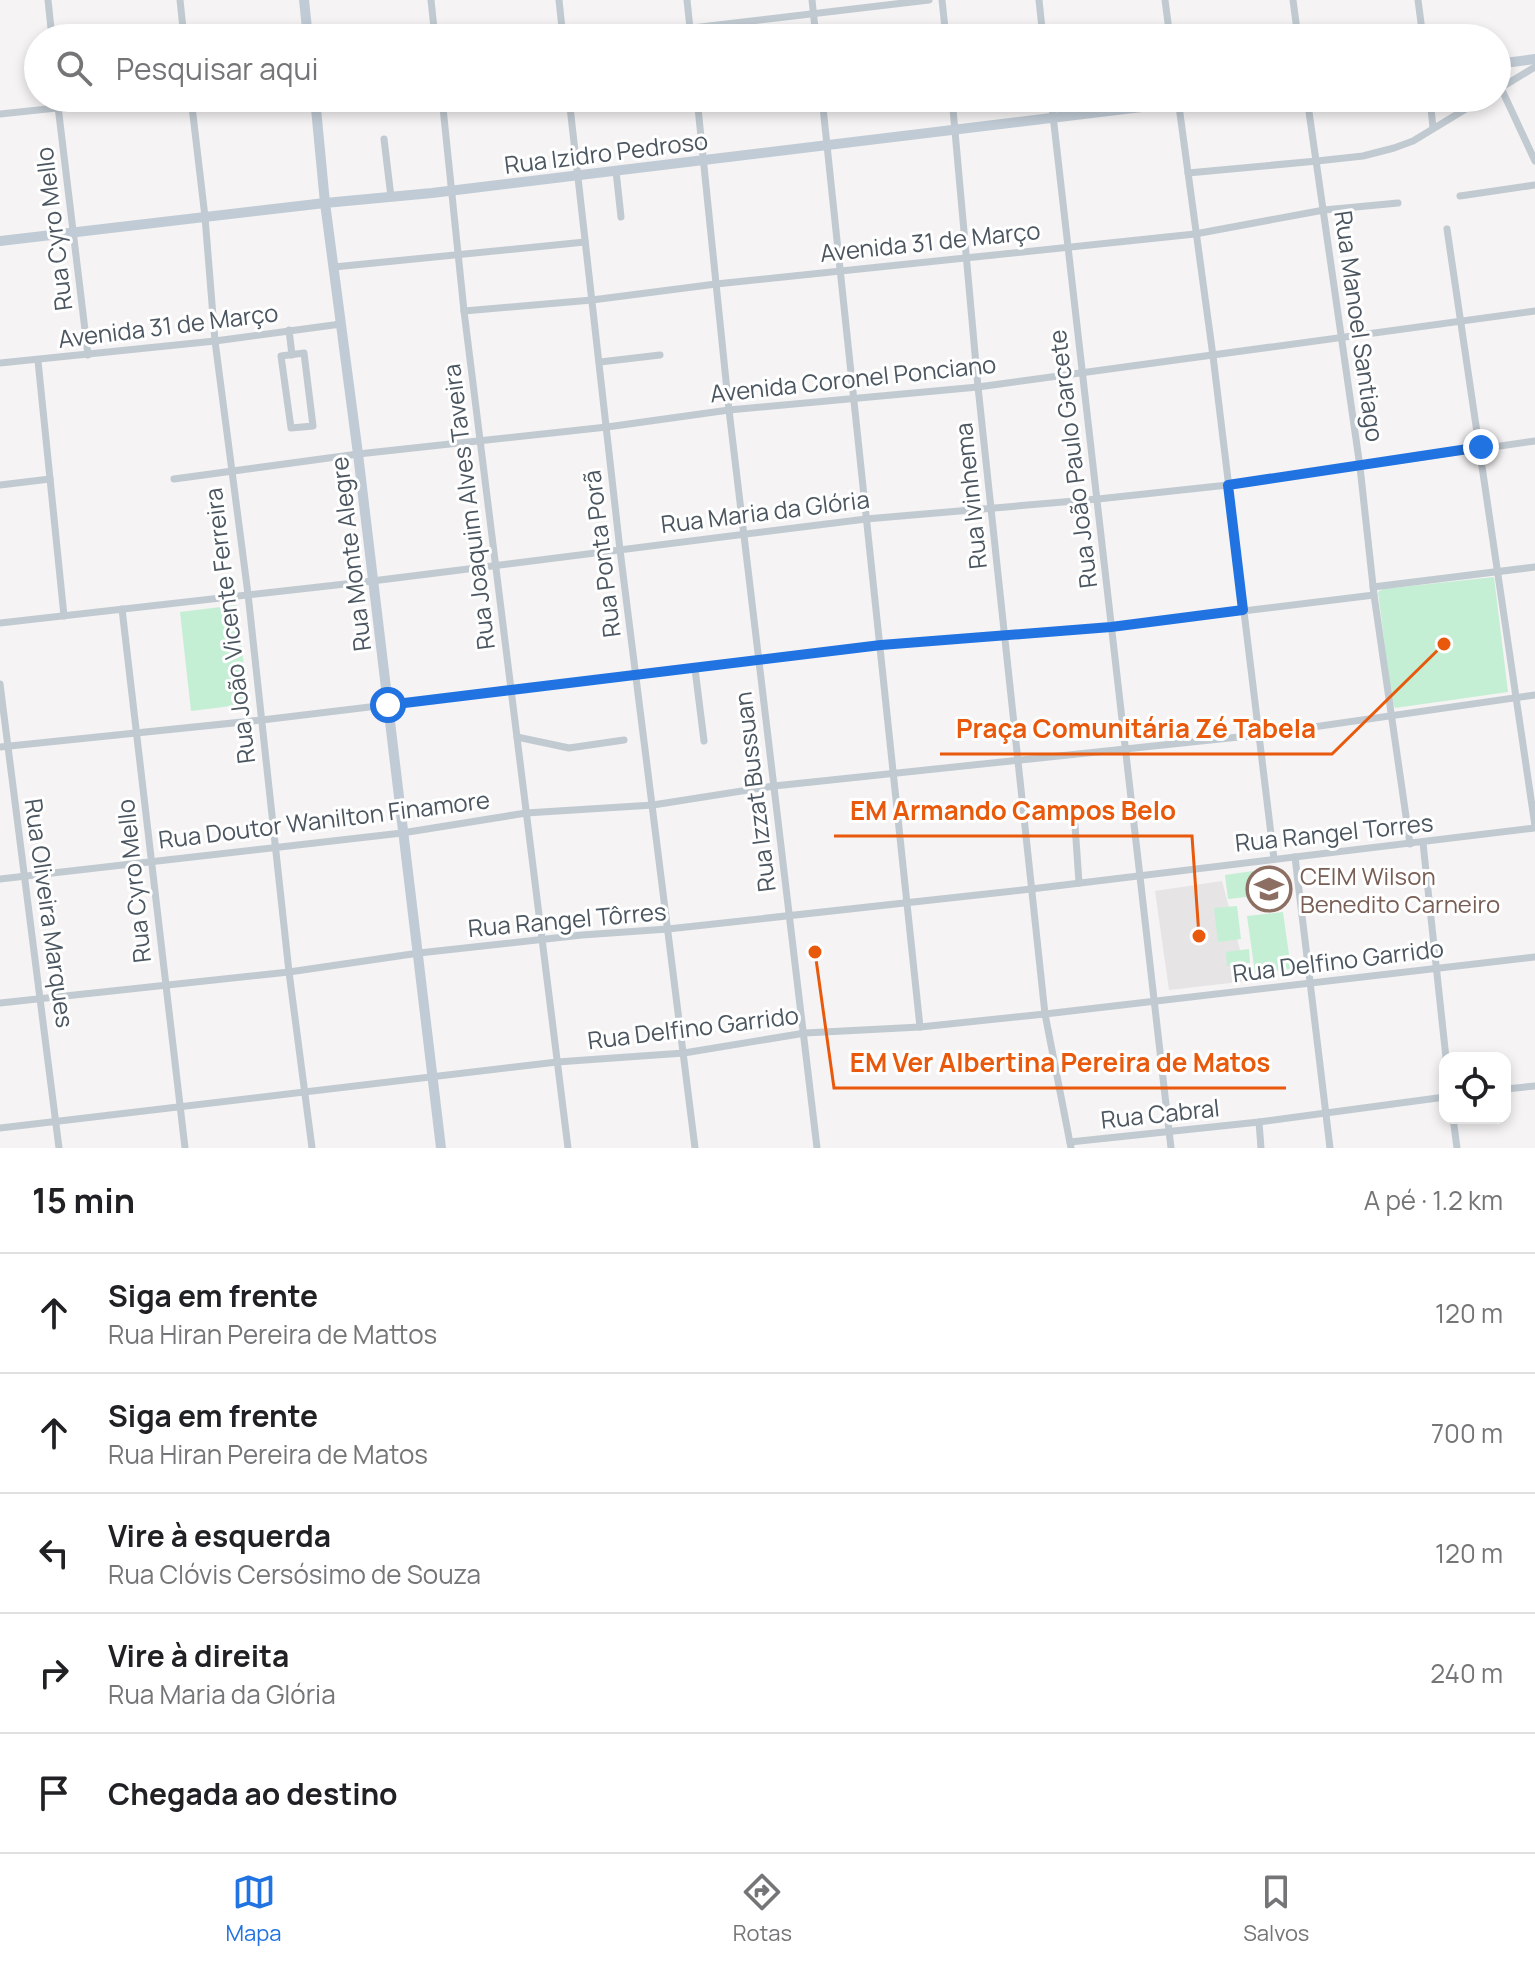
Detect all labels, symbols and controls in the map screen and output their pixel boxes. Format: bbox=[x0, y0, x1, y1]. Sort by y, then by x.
search box bbox=[24, 24, 1511, 112]
icon: search bbox=[52, 46, 96, 90]
text: Pesquisar aqui bbox=[116, 48, 318, 89]
street label: Rua Izidro Pedroso bbox=[502, 123, 710, 181]
street label: Rua Cyro Mello bbox=[27, 145, 79, 313]
street label: Rua Manoel Santiago bbox=[1327, 208, 1393, 444]
street label: Avenida 31 de Março bbox=[818, 213, 1042, 269]
street label: Avenida 31 de Março bbox=[56, 295, 280, 355]
street label: Rua João Paulo Garcete bbox=[1040, 328, 1104, 590]
street label: Avenida Coronel Ponciano bbox=[708, 347, 998, 409]
street label: Rua Joaquim Alves Taveira bbox=[434, 362, 502, 652]
street label: Rua Ivinhema bbox=[946, 421, 994, 571]
route end bbox=[1463, 429, 1499, 465]
street label: Rua Monte Alegre bbox=[322, 455, 378, 653]
street label: Rua Ponta Porã bbox=[574, 468, 628, 640]
street label: Rua Maria da Glória bbox=[659, 482, 871, 540]
street label: Rua João Vicente Ferreira bbox=[196, 486, 262, 766]
route start bbox=[370, 687, 406, 723]
street label: Rua Izzat Bussuan bbox=[725, 690, 783, 894]
callout: Praça Comunitária Zé Tabela bbox=[940, 704, 1332, 754]
text: Praça Comunitária Zé Tabela bbox=[956, 710, 1316, 746]
street label: Rua Doutor Wanilton Finamore bbox=[156, 782, 492, 856]
callout: EM Armando Campos Belo bbox=[834, 786, 1192, 836]
text: EM Armando Campos Belo bbox=[850, 792, 1176, 828]
street label: Rua Oliveira Marques bbox=[18, 796, 82, 1030]
street label: Rua Cyro Mello bbox=[108, 798, 158, 964]
street label: Rua Rangel Torres bbox=[1233, 805, 1435, 859]
place label: CEIM Wilson Benedito Carneiro bbox=[1300, 859, 1500, 920]
school or university icon: CEIM Wilson Benedito Carneiro bbox=[1245, 865, 1293, 913]
street label: Rua Rangel Tôrres bbox=[466, 894, 668, 944]
street label: Rua Delfino Garrido bbox=[1231, 931, 1445, 989]
street label: Rua Delfino Garrido bbox=[586, 998, 800, 1056]
callout: EM Ver Albertina Pereira de Matos bbox=[834, 1038, 1286, 1088]
text: EM Ver Albertina Pereira de Matos bbox=[850, 1044, 1270, 1080]
map controls bbox=[1439, 1052, 1511, 1124]
button: locate bbox=[1439, 1052, 1511, 1124]
street label: Rua Cabral bbox=[1099, 1090, 1221, 1136]
text: 15 min bbox=[32, 1177, 135, 1223]
text: A pé · 1.2 km bbox=[1364, 1182, 1503, 1218]
text: Siga em frente bbox=[108, 1275, 318, 1316]
icon: ahead bbox=[32, 1291, 76, 1335]
text: 120 m bbox=[1435, 1295, 1503, 1331]
text: Rua Hiran Pereira de Mattos bbox=[108, 1316, 437, 1352]
text: Siga em frente bbox=[108, 1395, 318, 1436]
icon: ahead bbox=[32, 1411, 76, 1455]
text: 700 m bbox=[1431, 1415, 1503, 1451]
text: Rua Hiran Pereira de Matos bbox=[108, 1436, 428, 1472]
text: Vire à esquerda bbox=[108, 1515, 331, 1556]
icon: left bbox=[32, 1531, 76, 1575]
text: 120 m bbox=[1435, 1535, 1503, 1571]
text: Rua Clóvis Cersósimo de Souza bbox=[108, 1556, 481, 1592]
text: Vire à direita bbox=[108, 1635, 289, 1676]
icon: right bbox=[32, 1651, 76, 1695]
text: 240 m bbox=[1430, 1655, 1503, 1691]
text: Rua Maria da Glória bbox=[108, 1676, 336, 1712]
icon: arrive bbox=[32, 1771, 76, 1815]
text: Chegada ao destino bbox=[108, 1773, 398, 1814]
tab: Mapa bbox=[226, 1870, 282, 1948]
tab: Rotas bbox=[733, 1870, 792, 1948]
tab: Salvos bbox=[1243, 1870, 1309, 1948]

